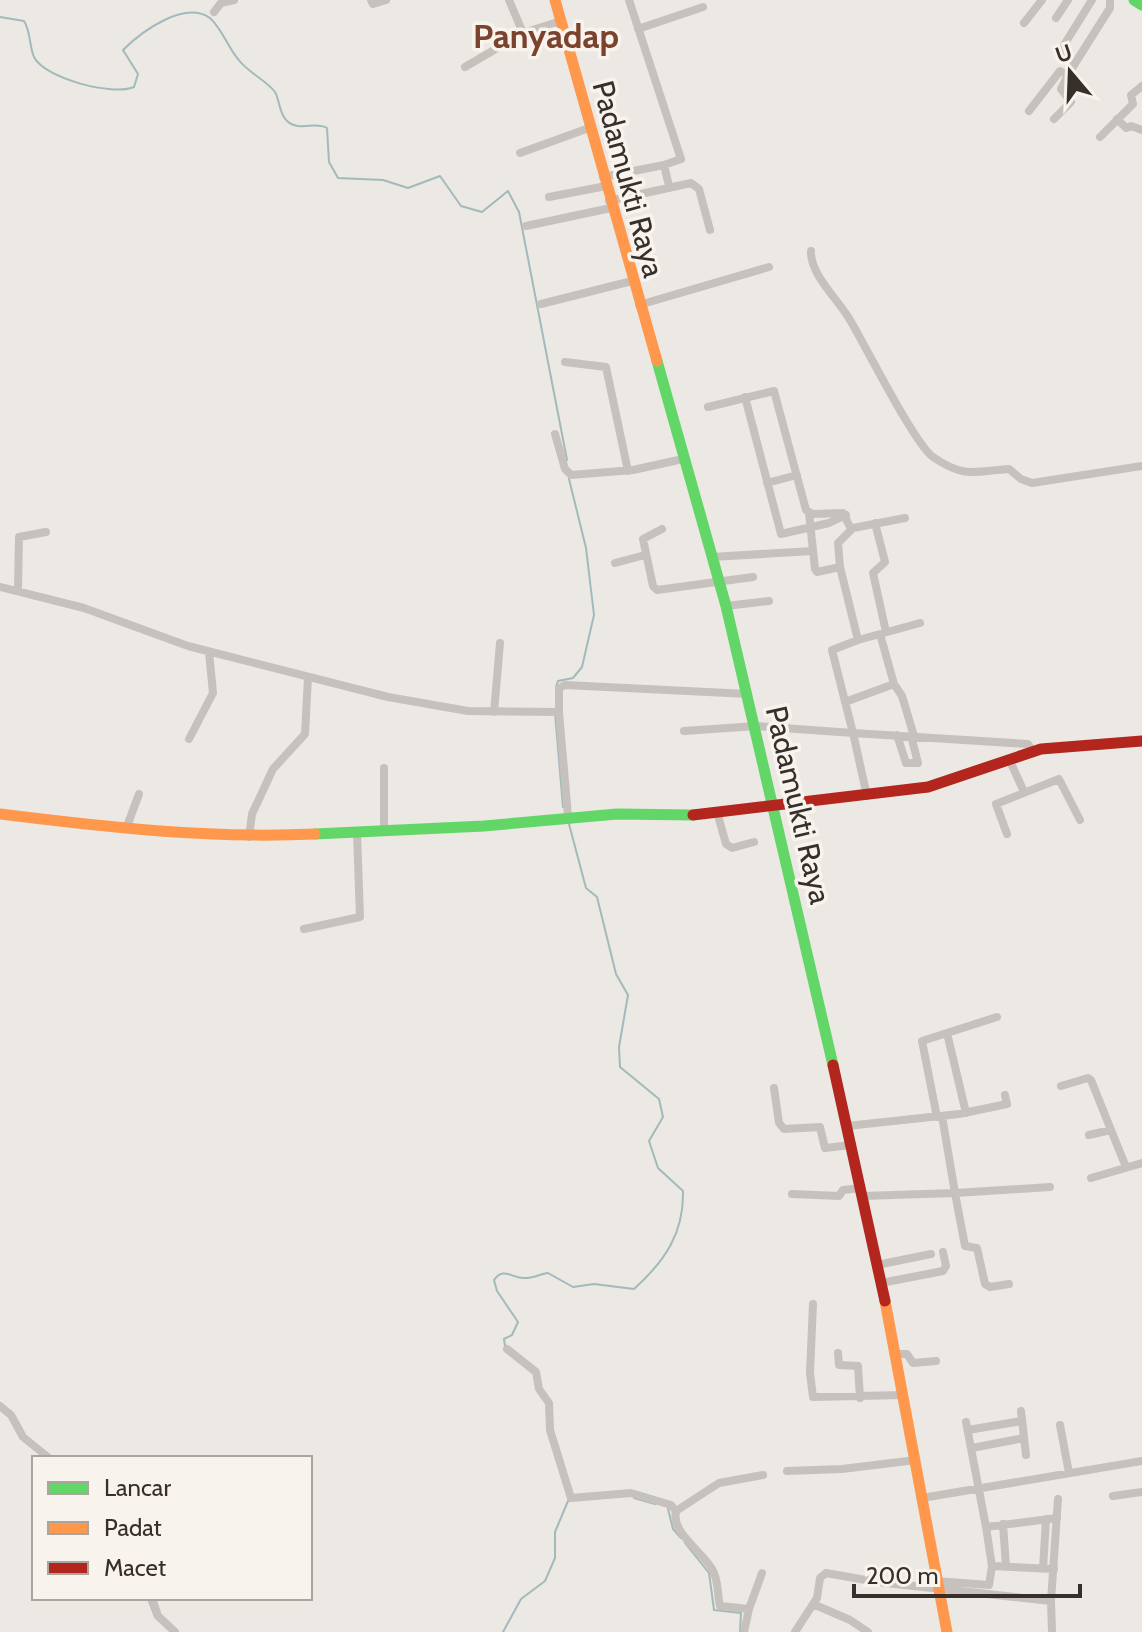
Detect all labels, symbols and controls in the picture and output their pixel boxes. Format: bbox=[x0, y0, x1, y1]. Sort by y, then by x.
district label: Panyadap bbox=[473, 15, 619, 57]
north arrow bbox=[1030, 32, 1110, 112]
text: U bbox=[1052, 38, 1076, 69]
street label: Padamukti Raya bbox=[584, 77, 673, 282]
street label: Padamukti Raya bbox=[758, 702, 839, 908]
legend bbox=[32, 1456, 312, 1600]
text: Lancar bbox=[104, 1473, 171, 1502]
text: Padat bbox=[104, 1513, 162, 1542]
scale bar bbox=[854, 1548, 1080, 1598]
text: Macet bbox=[104, 1553, 166, 1582]
text: 200 m bbox=[866, 1561, 939, 1590]

